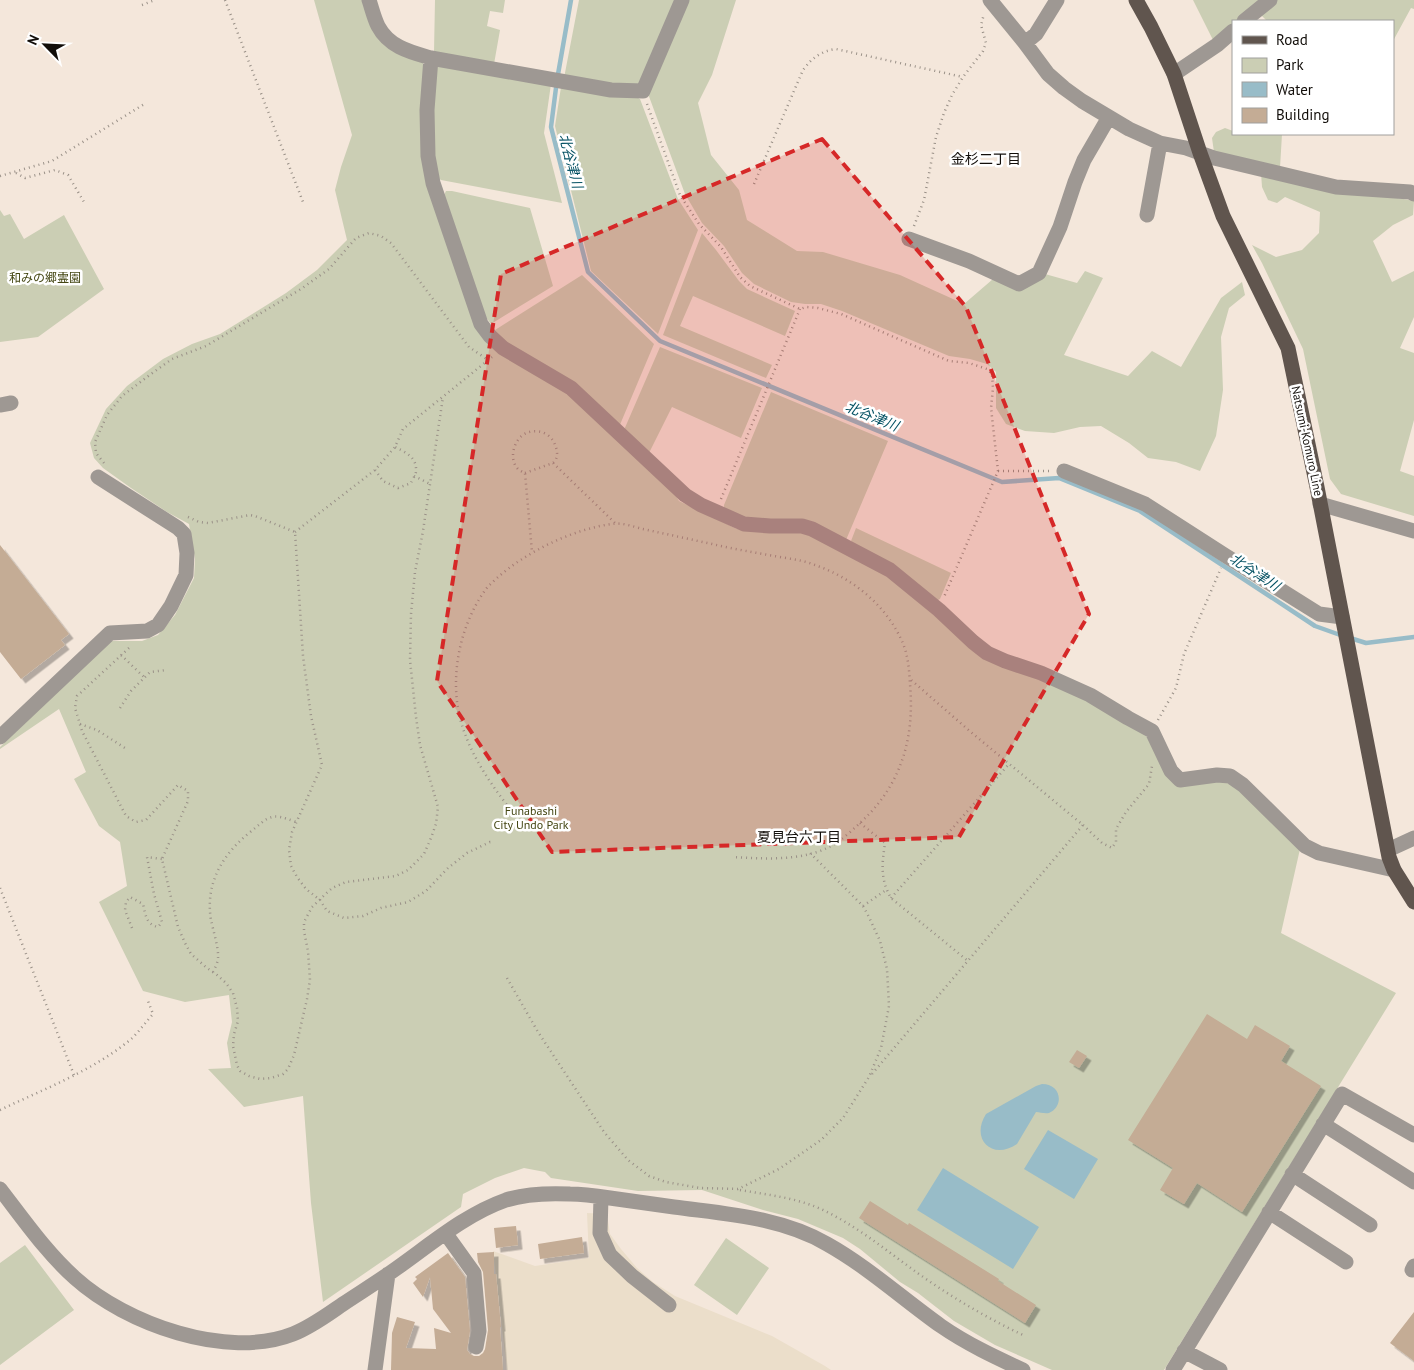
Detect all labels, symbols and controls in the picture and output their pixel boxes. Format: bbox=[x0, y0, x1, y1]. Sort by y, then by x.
north arrow bbox=[20, 20, 70, 70]
legend bbox=[1232, 20, 1394, 135]
text: Road bbox=[1276, 30, 1308, 49]
text: N bbox=[23, 32, 43, 48]
text: Park bbox=[1276, 55, 1304, 74]
text: Water bbox=[1276, 80, 1313, 99]
text: Building bbox=[1276, 105, 1330, 124]
water label: 北谷津川 bbox=[555, 132, 587, 192]
district label: 金杉二丁目 bbox=[951, 150, 1021, 168]
park label: 和みの郷霊園 bbox=[9, 270, 81, 285]
street label: Natsumi-Komuro Line bbox=[1289, 385, 1326, 497]
water label: 北谷津川 bbox=[843, 397, 903, 436]
water label: 北谷津川 bbox=[1227, 549, 1285, 596]
park label: Funabashi City Undo Park bbox=[493, 803, 569, 832]
district label: 夏見台六丁目 bbox=[757, 828, 841, 846]

